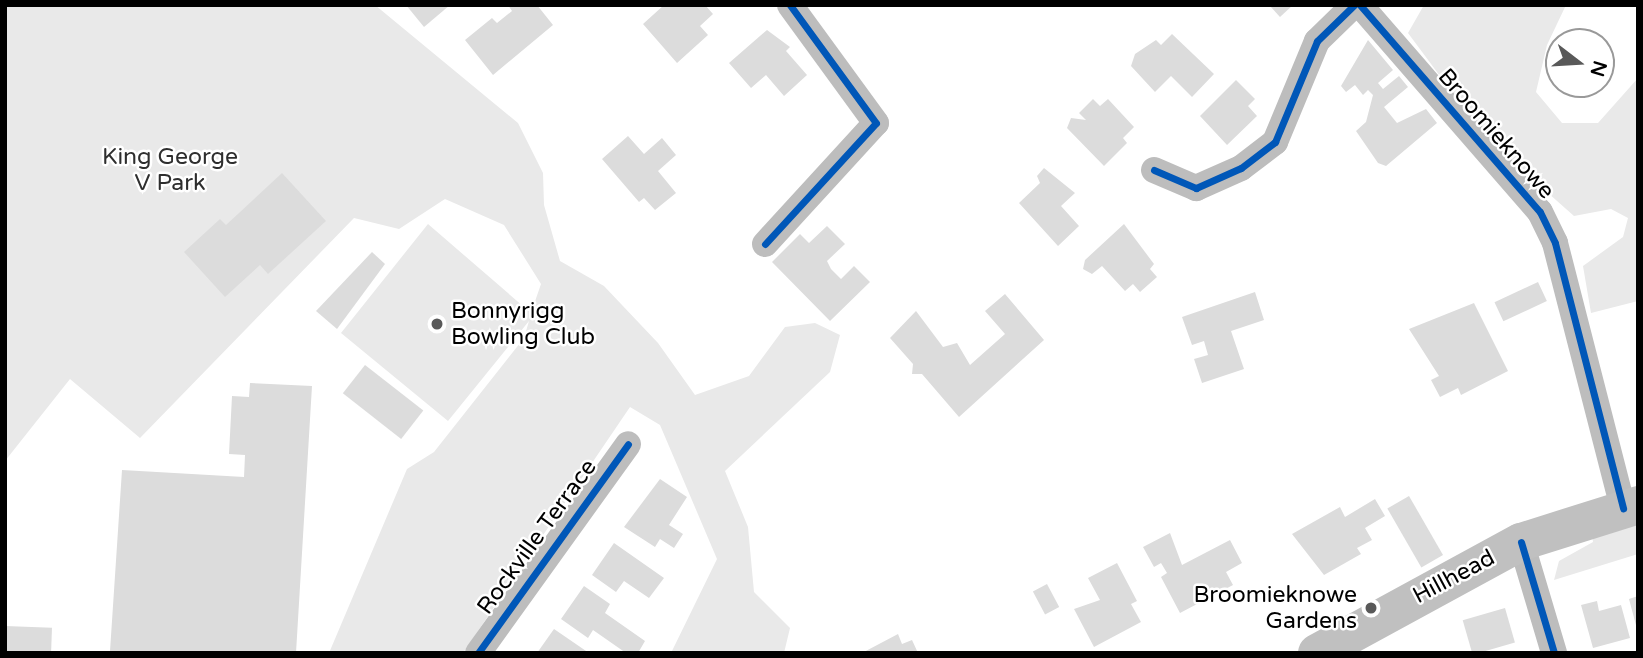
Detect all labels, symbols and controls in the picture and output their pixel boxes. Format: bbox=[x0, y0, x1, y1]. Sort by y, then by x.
north arrow bbox=[1545, 28, 1615, 98]
text: N bbox=[1585, 58, 1611, 79]
street label: Broomieknowe bbox=[1432, 63, 1560, 205]
park label: King George V Park bbox=[102, 143, 238, 197]
place label: Bonnyrigg Bowling Club bbox=[451, 297, 595, 351]
marker: Bonnyrigg Bowling Club bbox=[429, 316, 445, 332]
street label: Rockville Terrace bbox=[472, 454, 602, 620]
street label: Hillhead bbox=[1408, 544, 1500, 610]
place label: Broomieknowe Gardens bbox=[1193, 581, 1357, 635]
marker: Broomieknowe Gardens bbox=[1363, 600, 1379, 616]

